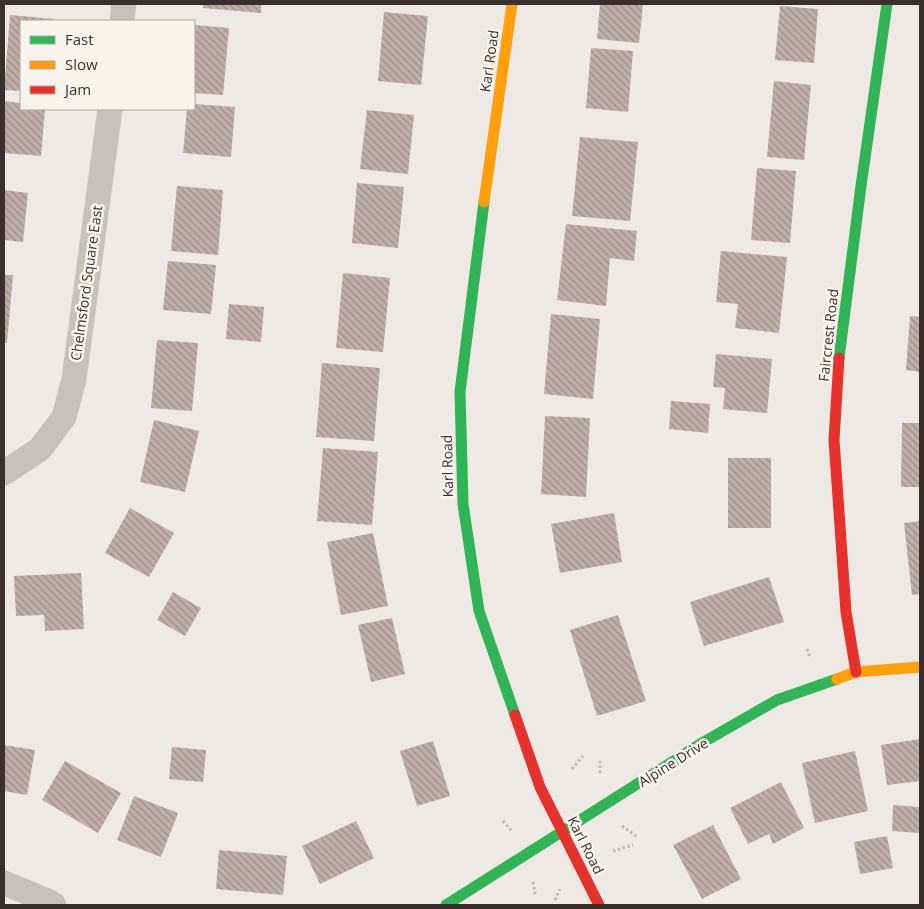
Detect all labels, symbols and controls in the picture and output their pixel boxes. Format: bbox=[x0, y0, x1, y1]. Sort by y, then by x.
legend bbox=[20, 20, 195, 110]
text: Fast bbox=[65, 29, 94, 49]
street label: Karl Road bbox=[475, 29, 503, 93]
text: Slow bbox=[65, 54, 98, 74]
text: Jam bbox=[63, 79, 91, 99]
street label: Chelmsford Square East bbox=[66, 204, 106, 362]
street label: Faircrest Road bbox=[814, 288, 842, 382]
street label: Karl Road bbox=[437, 435, 457, 497]
street label: Alpine Drive bbox=[635, 733, 712, 791]
street label: Karl Road bbox=[563, 813, 609, 877]

